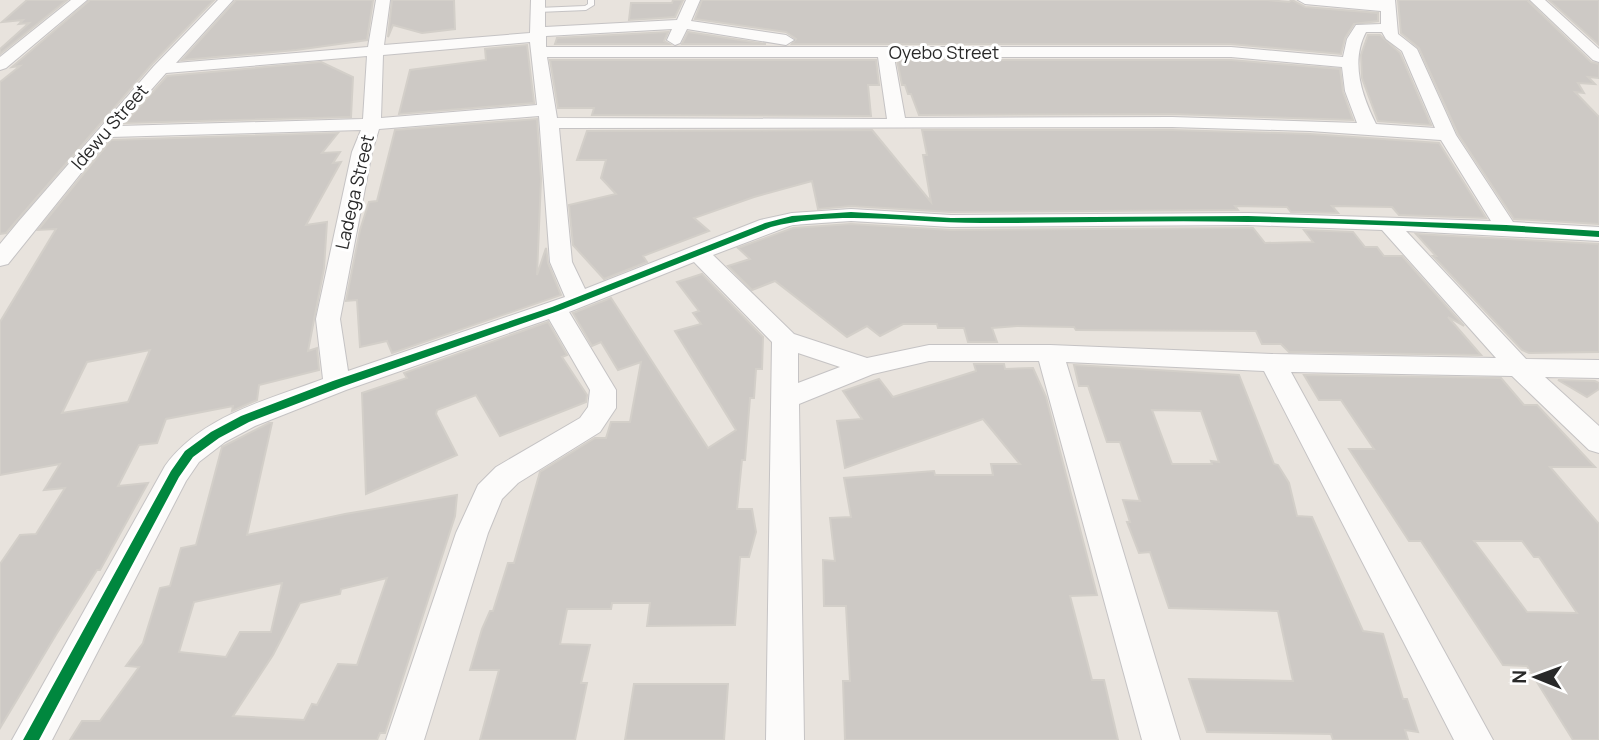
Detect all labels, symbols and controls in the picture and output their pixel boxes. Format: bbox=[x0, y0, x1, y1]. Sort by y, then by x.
street label: Oyebo Street bbox=[889, 40, 999, 64]
street label: Idewu Street bbox=[65, 78, 153, 174]
street label: Ladega Street bbox=[329, 132, 379, 252]
north arrow bbox=[1501, 642, 1571, 712]
text: N bbox=[1506, 670, 1532, 684]

